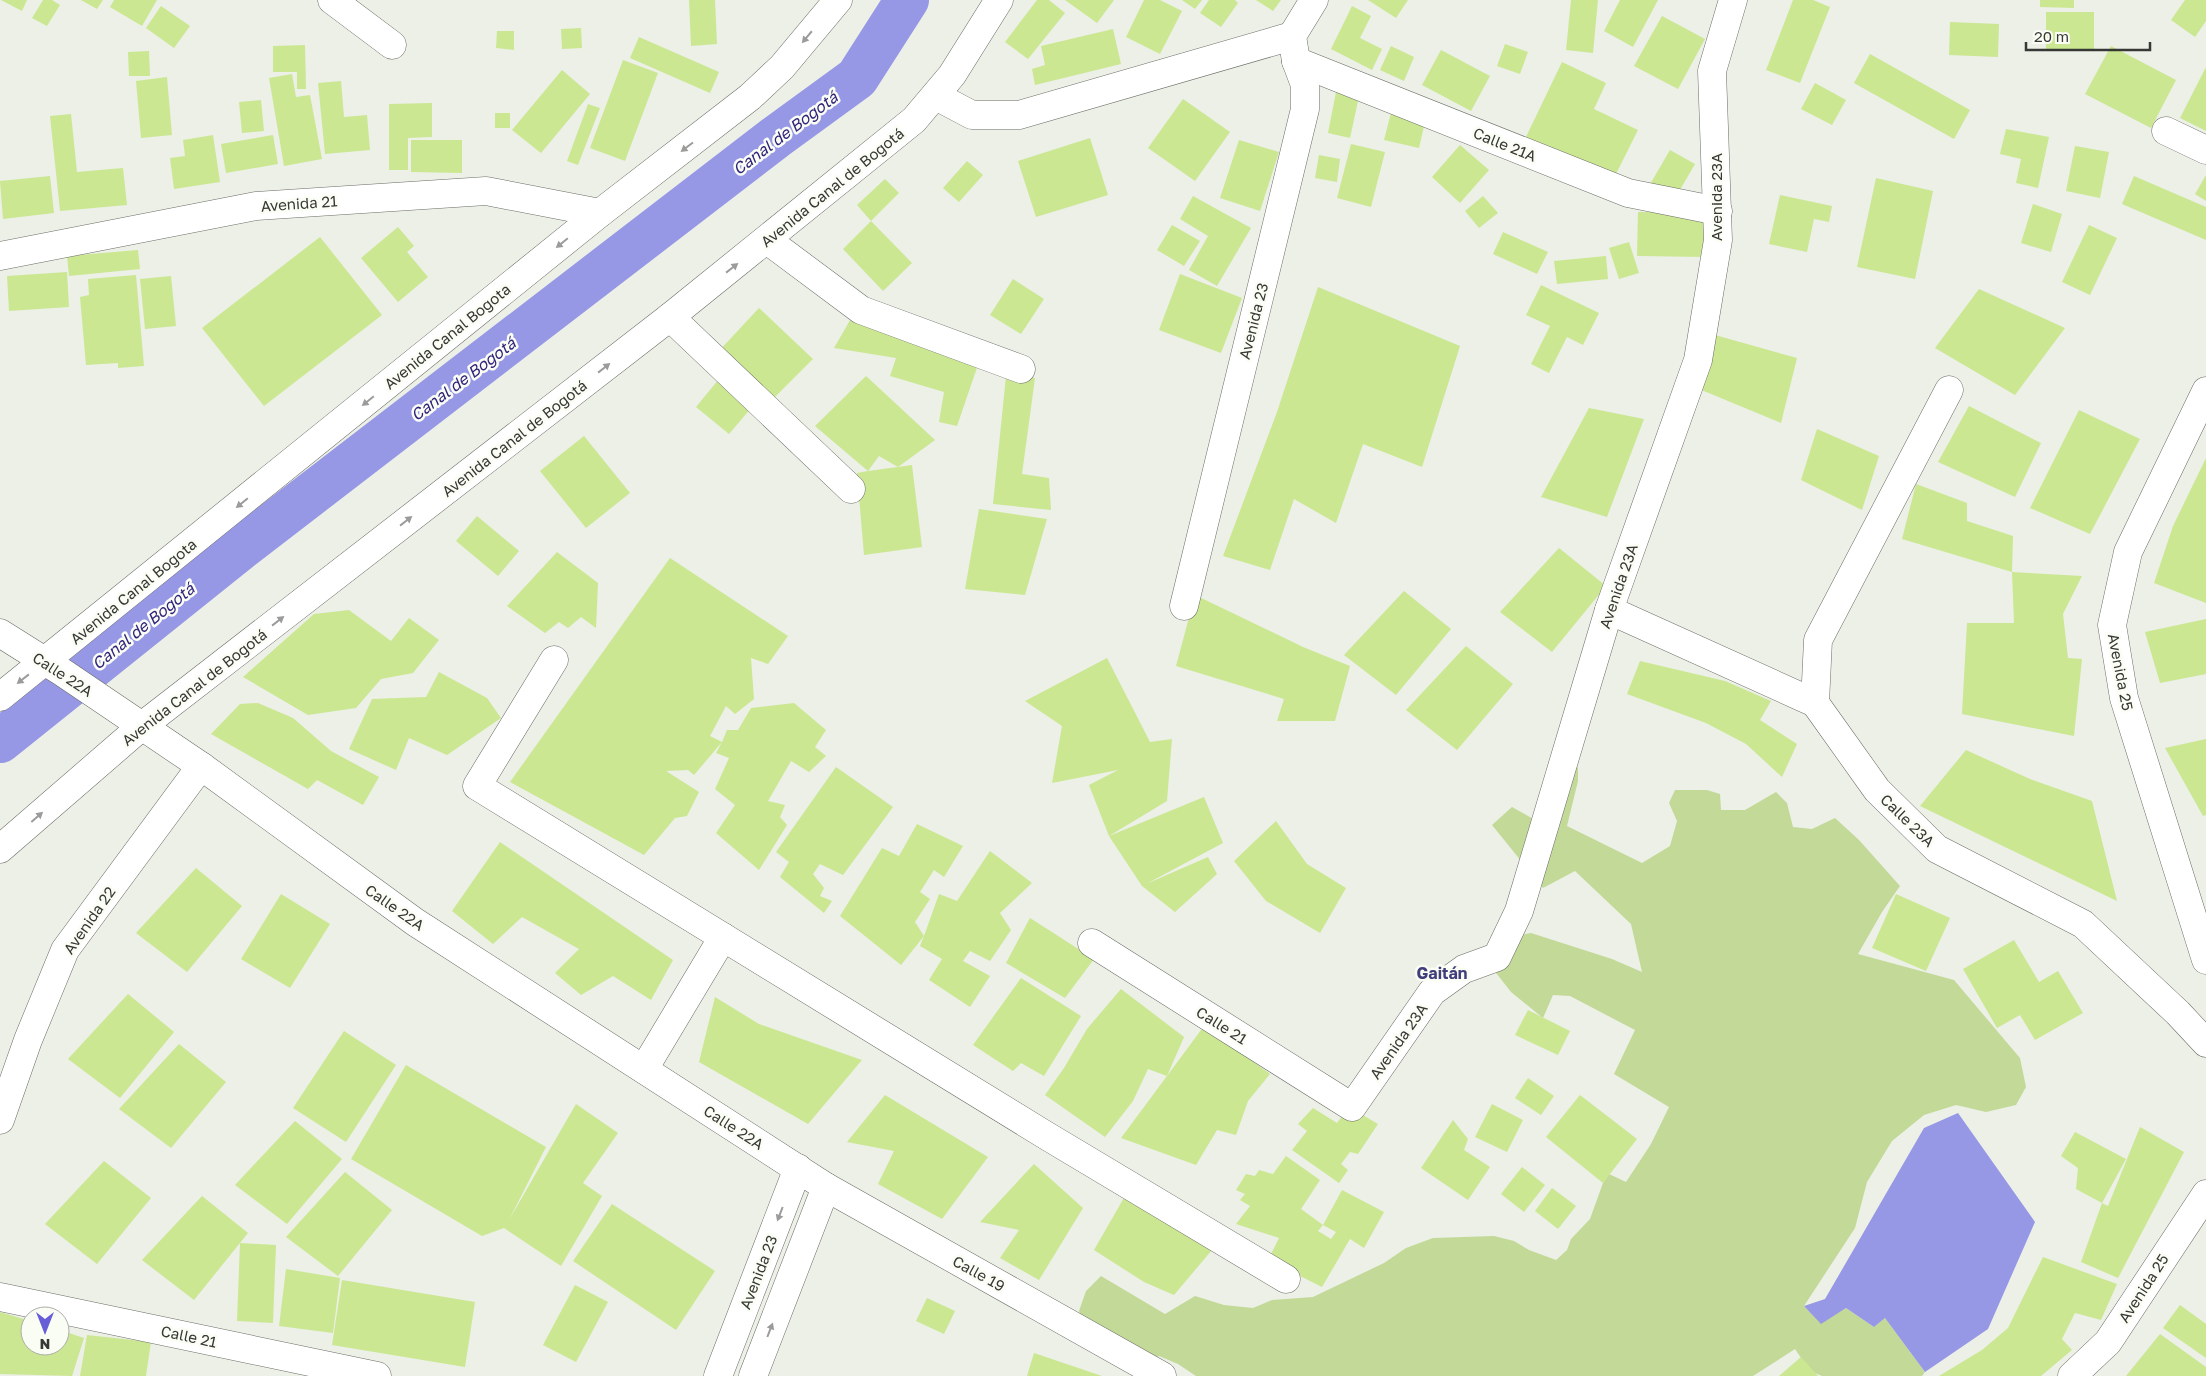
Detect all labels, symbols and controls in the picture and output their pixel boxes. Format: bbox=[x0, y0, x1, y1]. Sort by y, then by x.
scale bar bbox=[2026, 20, 2150, 52]
text: 20 m bbox=[2034, 27, 2069, 45]
one-way arrow bbox=[801, 31, 812, 44]
water label: Canal de Bogotá bbox=[729, 86, 843, 179]
street label: Calle 21A bbox=[1471, 123, 1539, 165]
street label: Avenida Canal de Bogotá bbox=[757, 124, 907, 250]
one-way arrow bbox=[681, 141, 694, 152]
street label: Avenida 23A bbox=[1707, 153, 1725, 241]
street label: Avenida 21 bbox=[260, 191, 338, 215]
one-way arrow bbox=[556, 238, 569, 249]
one-way arrow bbox=[725, 263, 738, 273]
street label: Avenida Canal Bogota bbox=[380, 280, 514, 392]
street label: Avenida 23 bbox=[1235, 281, 1271, 361]
water label: Canal de Bogotá bbox=[407, 332, 521, 425]
one-way arrow bbox=[597, 363, 610, 374]
street label: Avenida Canal de Bogotá bbox=[438, 376, 590, 500]
one-way arrow bbox=[362, 395, 375, 406]
one-way arrow bbox=[236, 497, 249, 508]
one-way arrow bbox=[399, 516, 412, 527]
street label: Avenida Canal Bogota bbox=[66, 535, 200, 647]
street label: Avenida 23A bbox=[1595, 541, 1641, 631]
water label: Canal de Bogotá bbox=[88, 577, 200, 673]
one-way arrow bbox=[271, 616, 285, 626]
street label: Avenida Canal de Bogotá bbox=[118, 625, 270, 749]
street label: Avenida 25 bbox=[2105, 632, 2137, 712]
street label: Calle 22A bbox=[30, 648, 96, 700]
one-way arrow bbox=[16, 674, 30, 684]
street label: Calle 23A bbox=[1877, 790, 1939, 850]
one-way arrow bbox=[31, 812, 43, 823]
street label: Calle 22A bbox=[362, 880, 428, 934]
street label: Avenida 22 bbox=[59, 883, 119, 957]
district label: Gaitán bbox=[1417, 963, 1467, 983]
street label: Avenida 23A bbox=[1365, 1000, 1431, 1082]
street label: Calle 21 bbox=[1193, 1002, 1251, 1048]
street label: Calle 22A bbox=[701, 1101, 767, 1153]
one-way arrow bbox=[776, 1207, 784, 1222]
street label: Avenida 23 bbox=[736, 1232, 780, 1312]
street label: Avenida 25 bbox=[2114, 1250, 2172, 1326]
street label: Calle 19 bbox=[950, 1251, 1008, 1295]
north arrow bbox=[20, 1306, 70, 1356]
street label: Calle 21 bbox=[159, 1321, 219, 1351]
one-way arrow bbox=[767, 1323, 775, 1338]
text: N bbox=[40, 1336, 50, 1353]

